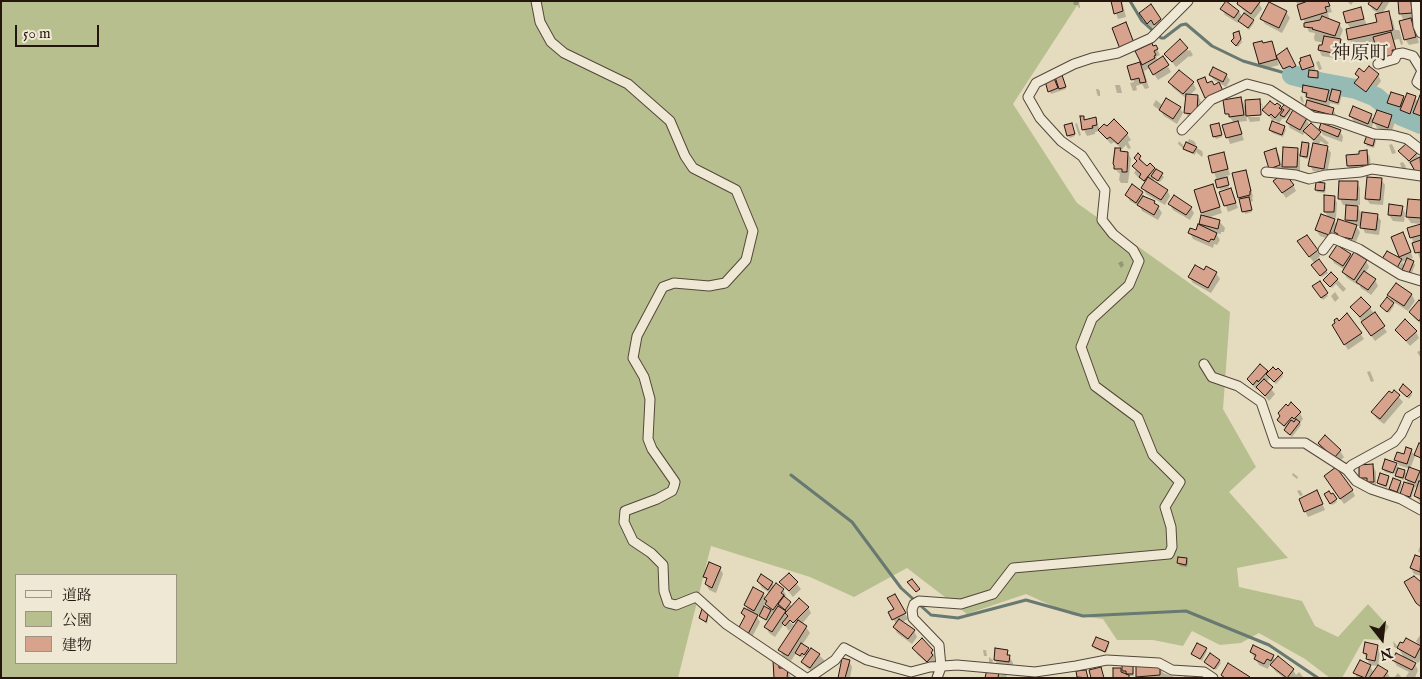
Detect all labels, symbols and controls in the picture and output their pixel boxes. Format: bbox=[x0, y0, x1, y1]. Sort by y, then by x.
scale bar bbox=[18, 15, 101, 47]
text: 50 m bbox=[23, 24, 51, 43]
district label: 神原町 bbox=[1332, 44, 1388, 66]
legend bbox=[15, 574, 178, 664]
text: 道路 bbox=[62, 586, 92, 605]
text: 公園 bbox=[62, 611, 92, 630]
north arrow bbox=[1357, 614, 1407, 664]
text: 建物 bbox=[62, 636, 92, 655]
text: N bbox=[1378, 643, 1394, 664]

